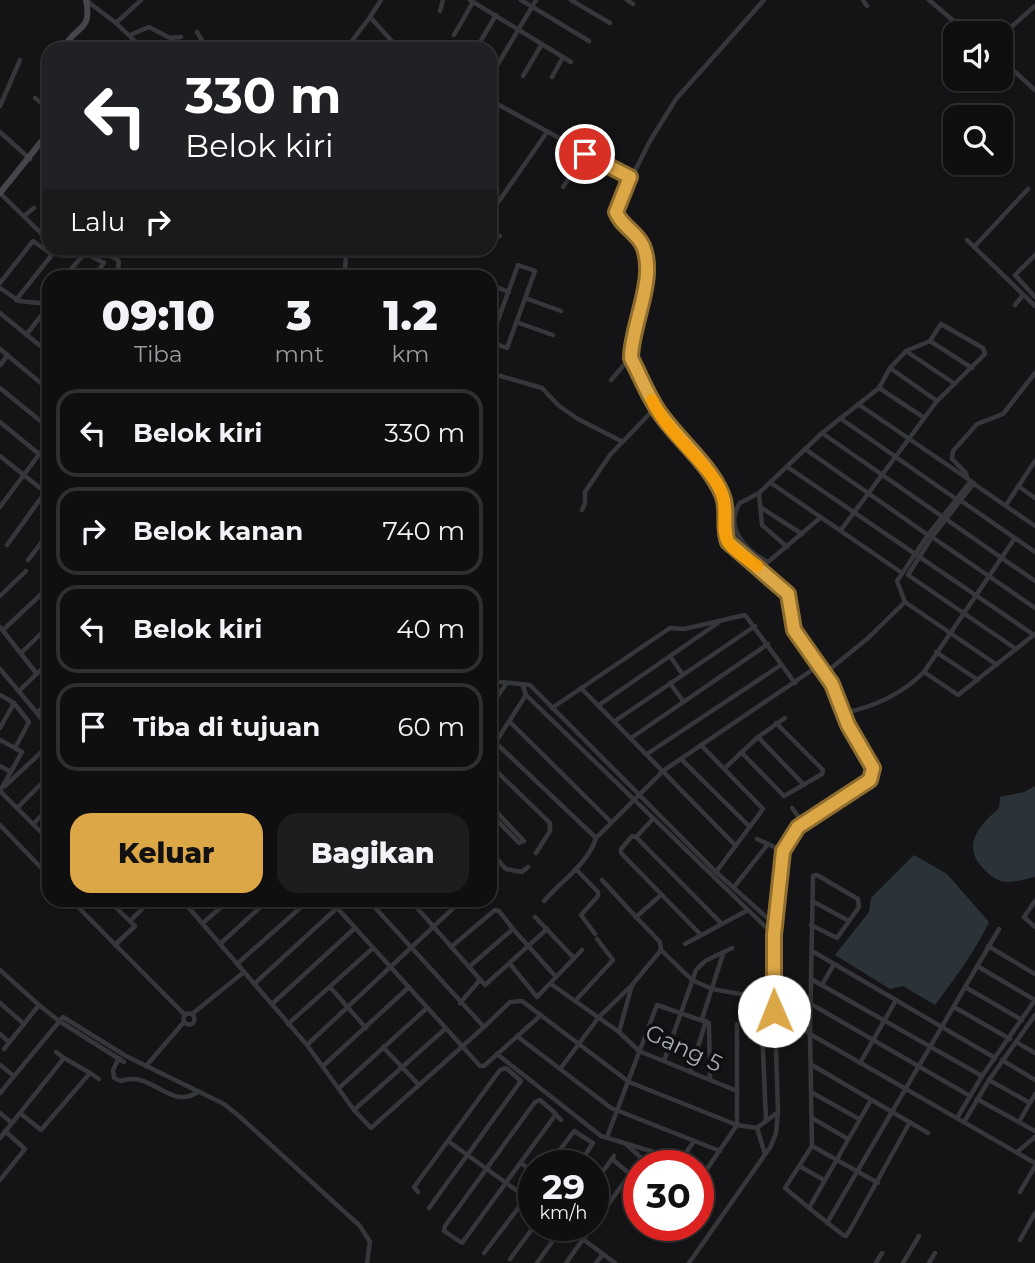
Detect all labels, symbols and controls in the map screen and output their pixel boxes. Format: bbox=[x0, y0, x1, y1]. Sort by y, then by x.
map controls bbox=[943, 21, 1013, 175]
button: sound bbox=[943, 21, 1013, 91]
text: 330 m bbox=[185, 66, 341, 125]
icon: left bbox=[70, 70, 161, 161]
button: search bbox=[943, 105, 1013, 175]
pin bbox=[555, 124, 615, 184]
text: Belok kiri bbox=[185, 126, 334, 165]
icon: arrive bbox=[566, 135, 604, 173]
icon: right bbox=[139, 203, 177, 241]
text: Lalu bbox=[70, 206, 125, 238]
text: 09:10 bbox=[101, 289, 215, 341]
text: 3 bbox=[286, 289, 312, 341]
text: 1.2 bbox=[383, 289, 438, 341]
text: Tiba bbox=[134, 340, 182, 368]
text: mnt bbox=[274, 340, 324, 368]
text: km bbox=[391, 340, 429, 368]
icon: left bbox=[74, 414, 112, 452]
text: Belok kiri bbox=[133, 417, 262, 449]
text: 330 m bbox=[384, 417, 465, 449]
icon: right bbox=[74, 512, 112, 550]
text: Belok kanan bbox=[133, 515, 303, 547]
text: 740 m bbox=[383, 515, 465, 547]
icon: left bbox=[74, 610, 112, 648]
text: Belok kiri bbox=[133, 613, 262, 645]
text: 40 m bbox=[396, 613, 465, 645]
icon: arrive bbox=[74, 708, 112, 746]
text: Tiba di tujuan bbox=[133, 711, 320, 743]
text: 60 m bbox=[398, 711, 465, 743]
button: Keluar bbox=[70, 813, 263, 893]
button: Bagikan bbox=[277, 813, 469, 893]
position arrow bbox=[737, 974, 811, 1048]
street label: Gang 5 bbox=[641, 1018, 727, 1078]
speed limit sign: 30 bbox=[623, 1150, 714, 1241]
text: 29 bbox=[542, 1165, 585, 1208]
text: km/h bbox=[539, 1202, 588, 1224]

